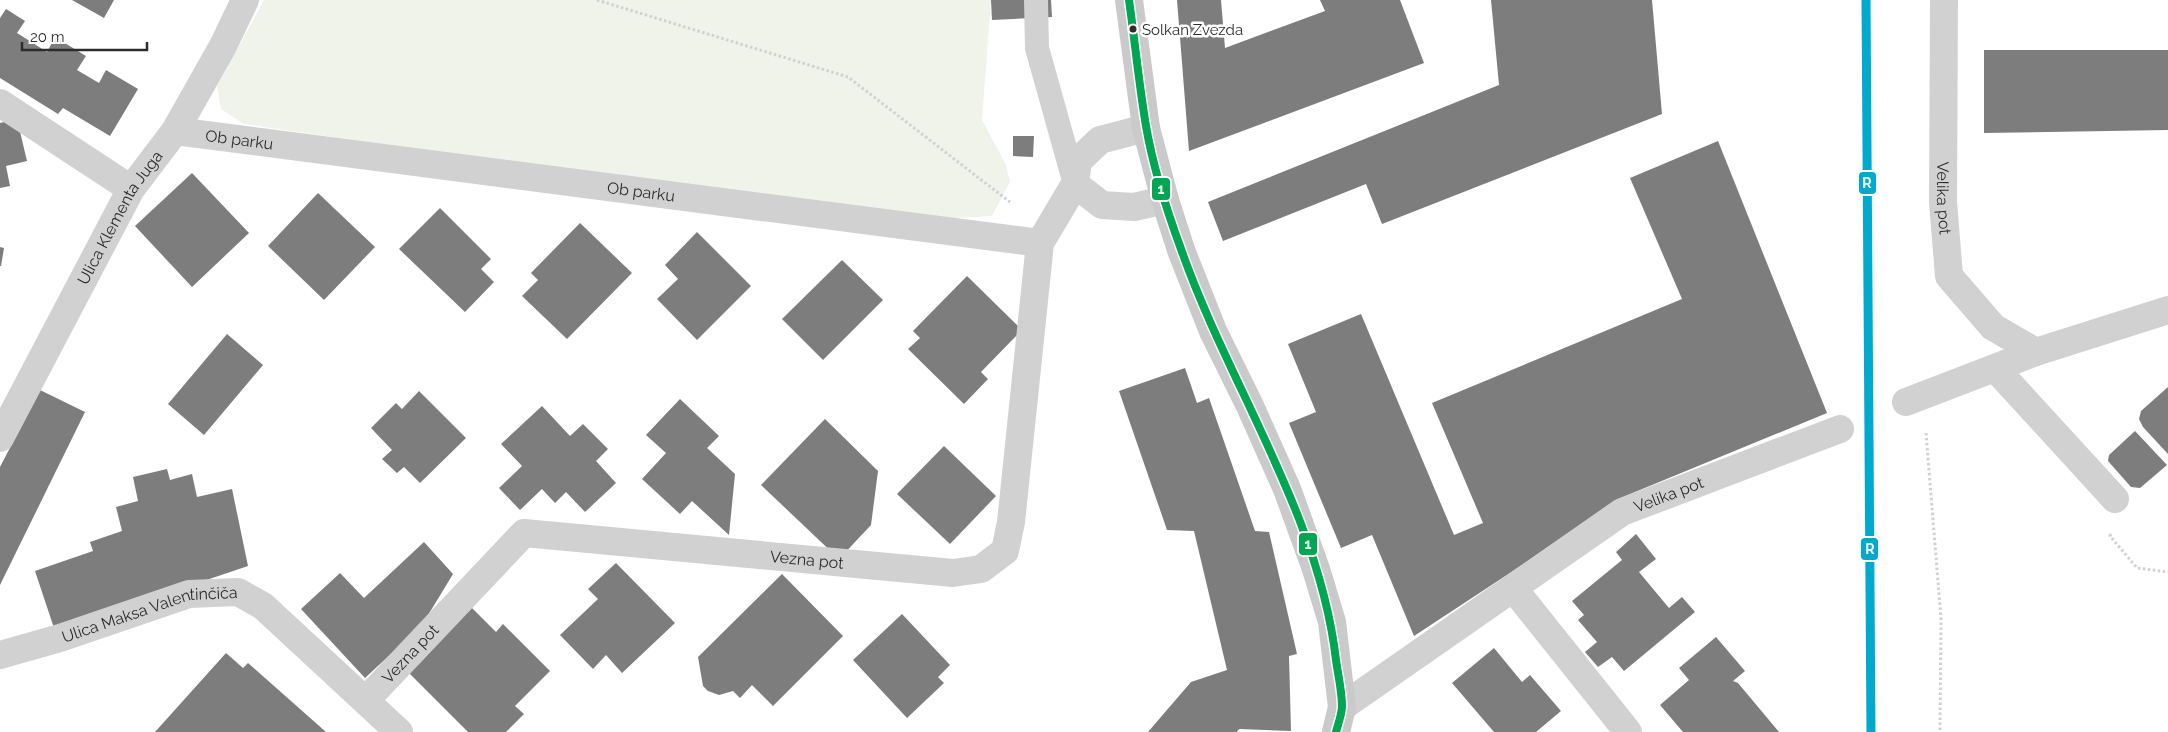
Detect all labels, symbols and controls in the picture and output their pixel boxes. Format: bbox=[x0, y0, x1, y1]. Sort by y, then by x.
scale bar bbox=[22, 20, 148, 52]
place label: Solkan Zvezda bbox=[1142, 21, 1243, 39]
marker: Solkan Zvezda bbox=[1128, 24, 1138, 34]
text: 20 m bbox=[30, 28, 65, 46]
street label: Ob parku bbox=[204, 126, 274, 154]
street label: Ulica Klementa Juga bbox=[73, 147, 167, 288]
street label: Velika pot bbox=[1933, 161, 1955, 236]
line badge: R bbox=[1858, 171, 1877, 195]
text: R bbox=[1862, 175, 1872, 191]
line badge: 1 bbox=[1151, 177, 1171, 201]
street label: Ob parku bbox=[606, 178, 676, 206]
text: 1 bbox=[1158, 181, 1165, 197]
street label: Velika pot bbox=[1631, 473, 1707, 517]
line badge: 1 bbox=[1298, 532, 1318, 556]
text: 1 bbox=[1305, 536, 1312, 552]
line badge: R bbox=[1860, 537, 1879, 561]
text: R bbox=[1865, 541, 1875, 557]
street label: Vezna pot bbox=[769, 547, 845, 573]
street label: Ulica Maksa Valentinčiča bbox=[59, 583, 238, 647]
street label: Vezna pot bbox=[378, 620, 443, 687]

